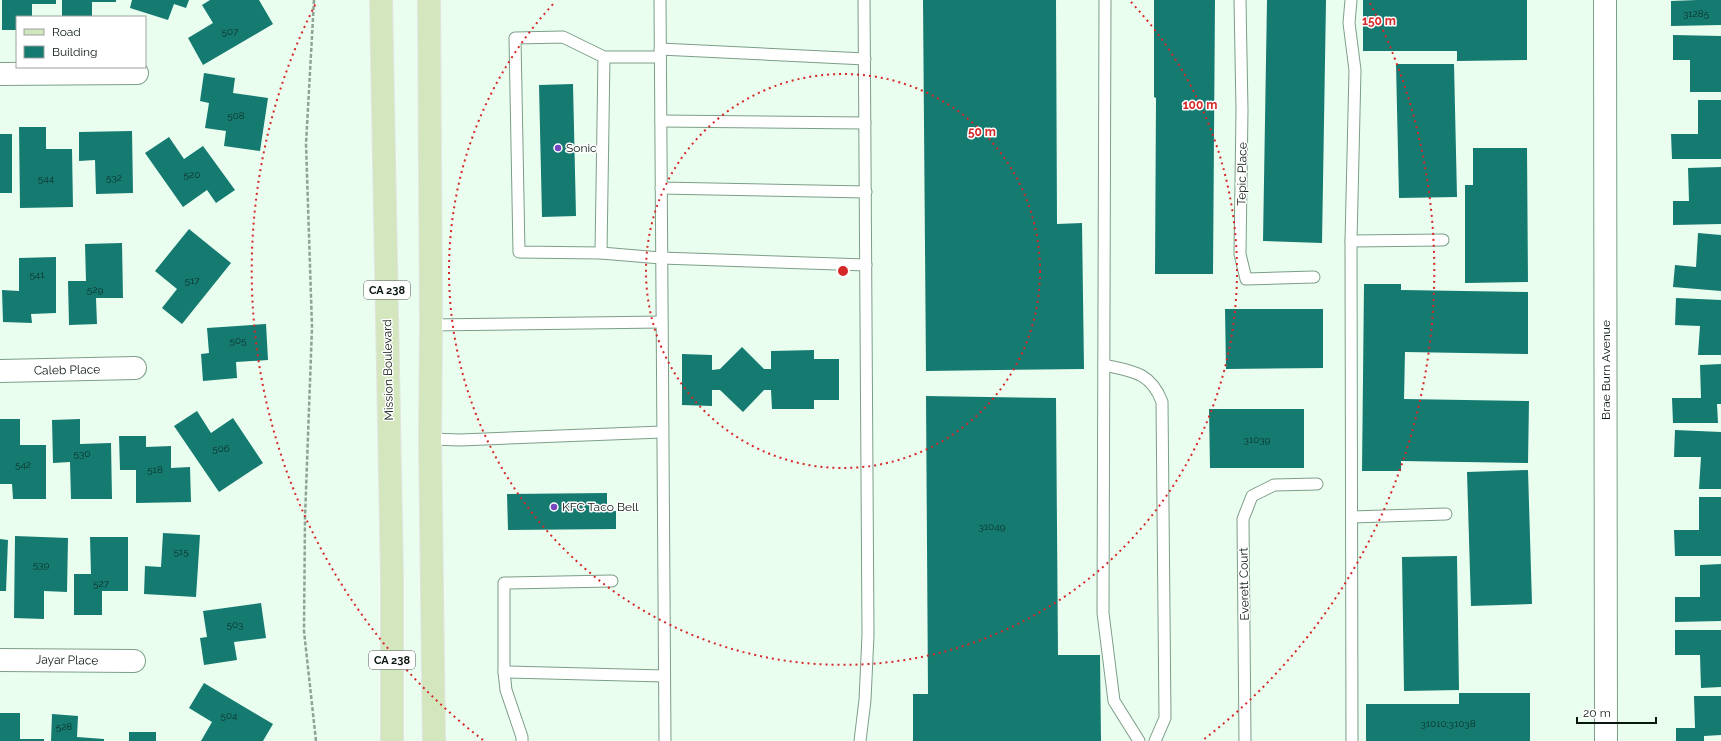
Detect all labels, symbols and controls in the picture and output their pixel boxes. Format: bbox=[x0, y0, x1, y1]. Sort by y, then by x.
house number: 31285 bbox=[1683, 8, 1710, 19]
text: 150 m bbox=[1362, 14, 1396, 28]
legend bbox=[16, 16, 146, 68]
text: Road bbox=[52, 25, 81, 39]
house number: 507 bbox=[222, 26, 239, 37]
text: Building bbox=[52, 45, 98, 59]
text: 100 m bbox=[1183, 98, 1217, 112]
house number: 508 bbox=[227, 110, 245, 121]
text: 50 m bbox=[968, 125, 996, 139]
place label: Sonic bbox=[566, 141, 597, 155]
street label: Tepic Place bbox=[1234, 142, 1250, 206]
marker: Sonic bbox=[553, 143, 563, 153]
house number: 520 bbox=[184, 169, 200, 180]
house number: 532 bbox=[106, 172, 122, 183]
house number: 544 bbox=[38, 173, 55, 184]
centre of rings bbox=[836, 264, 850, 278]
house number: 541 bbox=[29, 269, 45, 280]
house number: 517 bbox=[184, 275, 200, 286]
road number: CA 238 bbox=[364, 281, 410, 299]
house number: 529 bbox=[87, 284, 103, 295]
street label: Mission Boulevard bbox=[380, 319, 396, 421]
street label: Brae Burn Avenue bbox=[1599, 320, 1613, 420]
house number: 505 bbox=[229, 335, 247, 346]
street label: Caleb Place bbox=[34, 362, 100, 378]
house number: 31039 bbox=[1244, 434, 1271, 445]
house number: 506 bbox=[212, 443, 230, 454]
house number: 530 bbox=[74, 448, 90, 459]
house number: 542 bbox=[15, 459, 31, 470]
house number: 518 bbox=[147, 464, 163, 475]
place label: KFC Taco Bell bbox=[562, 500, 639, 514]
marker: KFC Taco Bell bbox=[549, 502, 559, 512]
house number: 31049 bbox=[978, 521, 1006, 532]
house number: 515 bbox=[173, 546, 189, 557]
street label: Everett Court bbox=[1236, 547, 1252, 621]
house number: 539 bbox=[33, 559, 49, 570]
house number: 527 bbox=[93, 578, 110, 589]
house number: 503 bbox=[227, 619, 243, 630]
road number: CA 238 bbox=[369, 651, 415, 669]
street label: Jayar Place bbox=[36, 652, 98, 668]
scale bar bbox=[1577, 699, 1656, 725]
text: 20 m bbox=[1583, 706, 1611, 720]
house number: 504 bbox=[220, 710, 238, 721]
house number: 31010;31038 bbox=[1420, 718, 1476, 729]
house number: 528 bbox=[56, 721, 72, 732]

